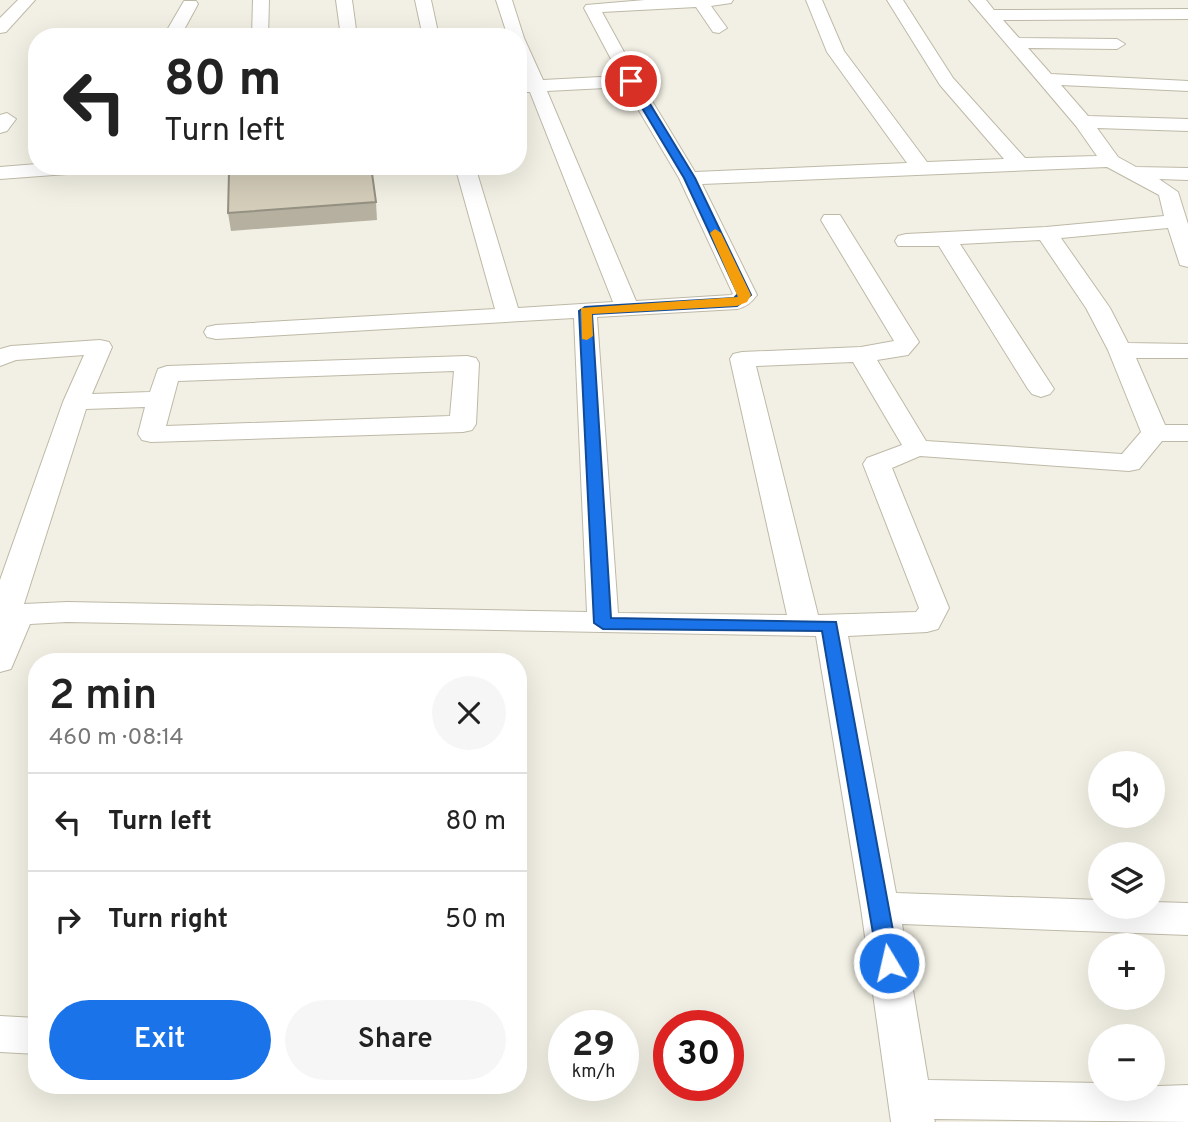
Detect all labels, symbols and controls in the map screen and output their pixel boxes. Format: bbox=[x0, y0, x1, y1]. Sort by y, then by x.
text: 80 m bbox=[164, 51, 281, 113]
pin bbox=[601, 51, 661, 111]
icon: left bbox=[49, 56, 140, 147]
icon: arrive bbox=[612, 62, 650, 100]
text: Turn left bbox=[164, 112, 285, 152]
text: 2 min bbox=[49, 671, 157, 724]
button: close bbox=[432, 676, 506, 750]
text: 460 m · 08:14 bbox=[49, 724, 184, 753]
map controls bbox=[1088, 751, 1165, 1101]
button: sound bbox=[1088, 751, 1165, 828]
icon: left bbox=[49, 803, 87, 841]
text: Turn left bbox=[108, 806, 212, 839]
text: 80 m bbox=[446, 806, 506, 839]
button: layers bbox=[1088, 842, 1165, 919]
icon: right bbox=[49, 901, 87, 939]
text: Turn right bbox=[108, 904, 228, 937]
text: 50 m bbox=[445, 904, 506, 937]
position arrow bbox=[852, 926, 926, 1000]
button: + bbox=[1088, 933, 1165, 1010]
button: Exit bbox=[49, 1000, 271, 1080]
button: Share bbox=[285, 1000, 506, 1080]
speed limit sign: 30 bbox=[653, 1010, 744, 1101]
text: 29 bbox=[572, 1024, 615, 1068]
button: − bbox=[1088, 1024, 1165, 1101]
text: km/h bbox=[572, 1061, 615, 1084]

